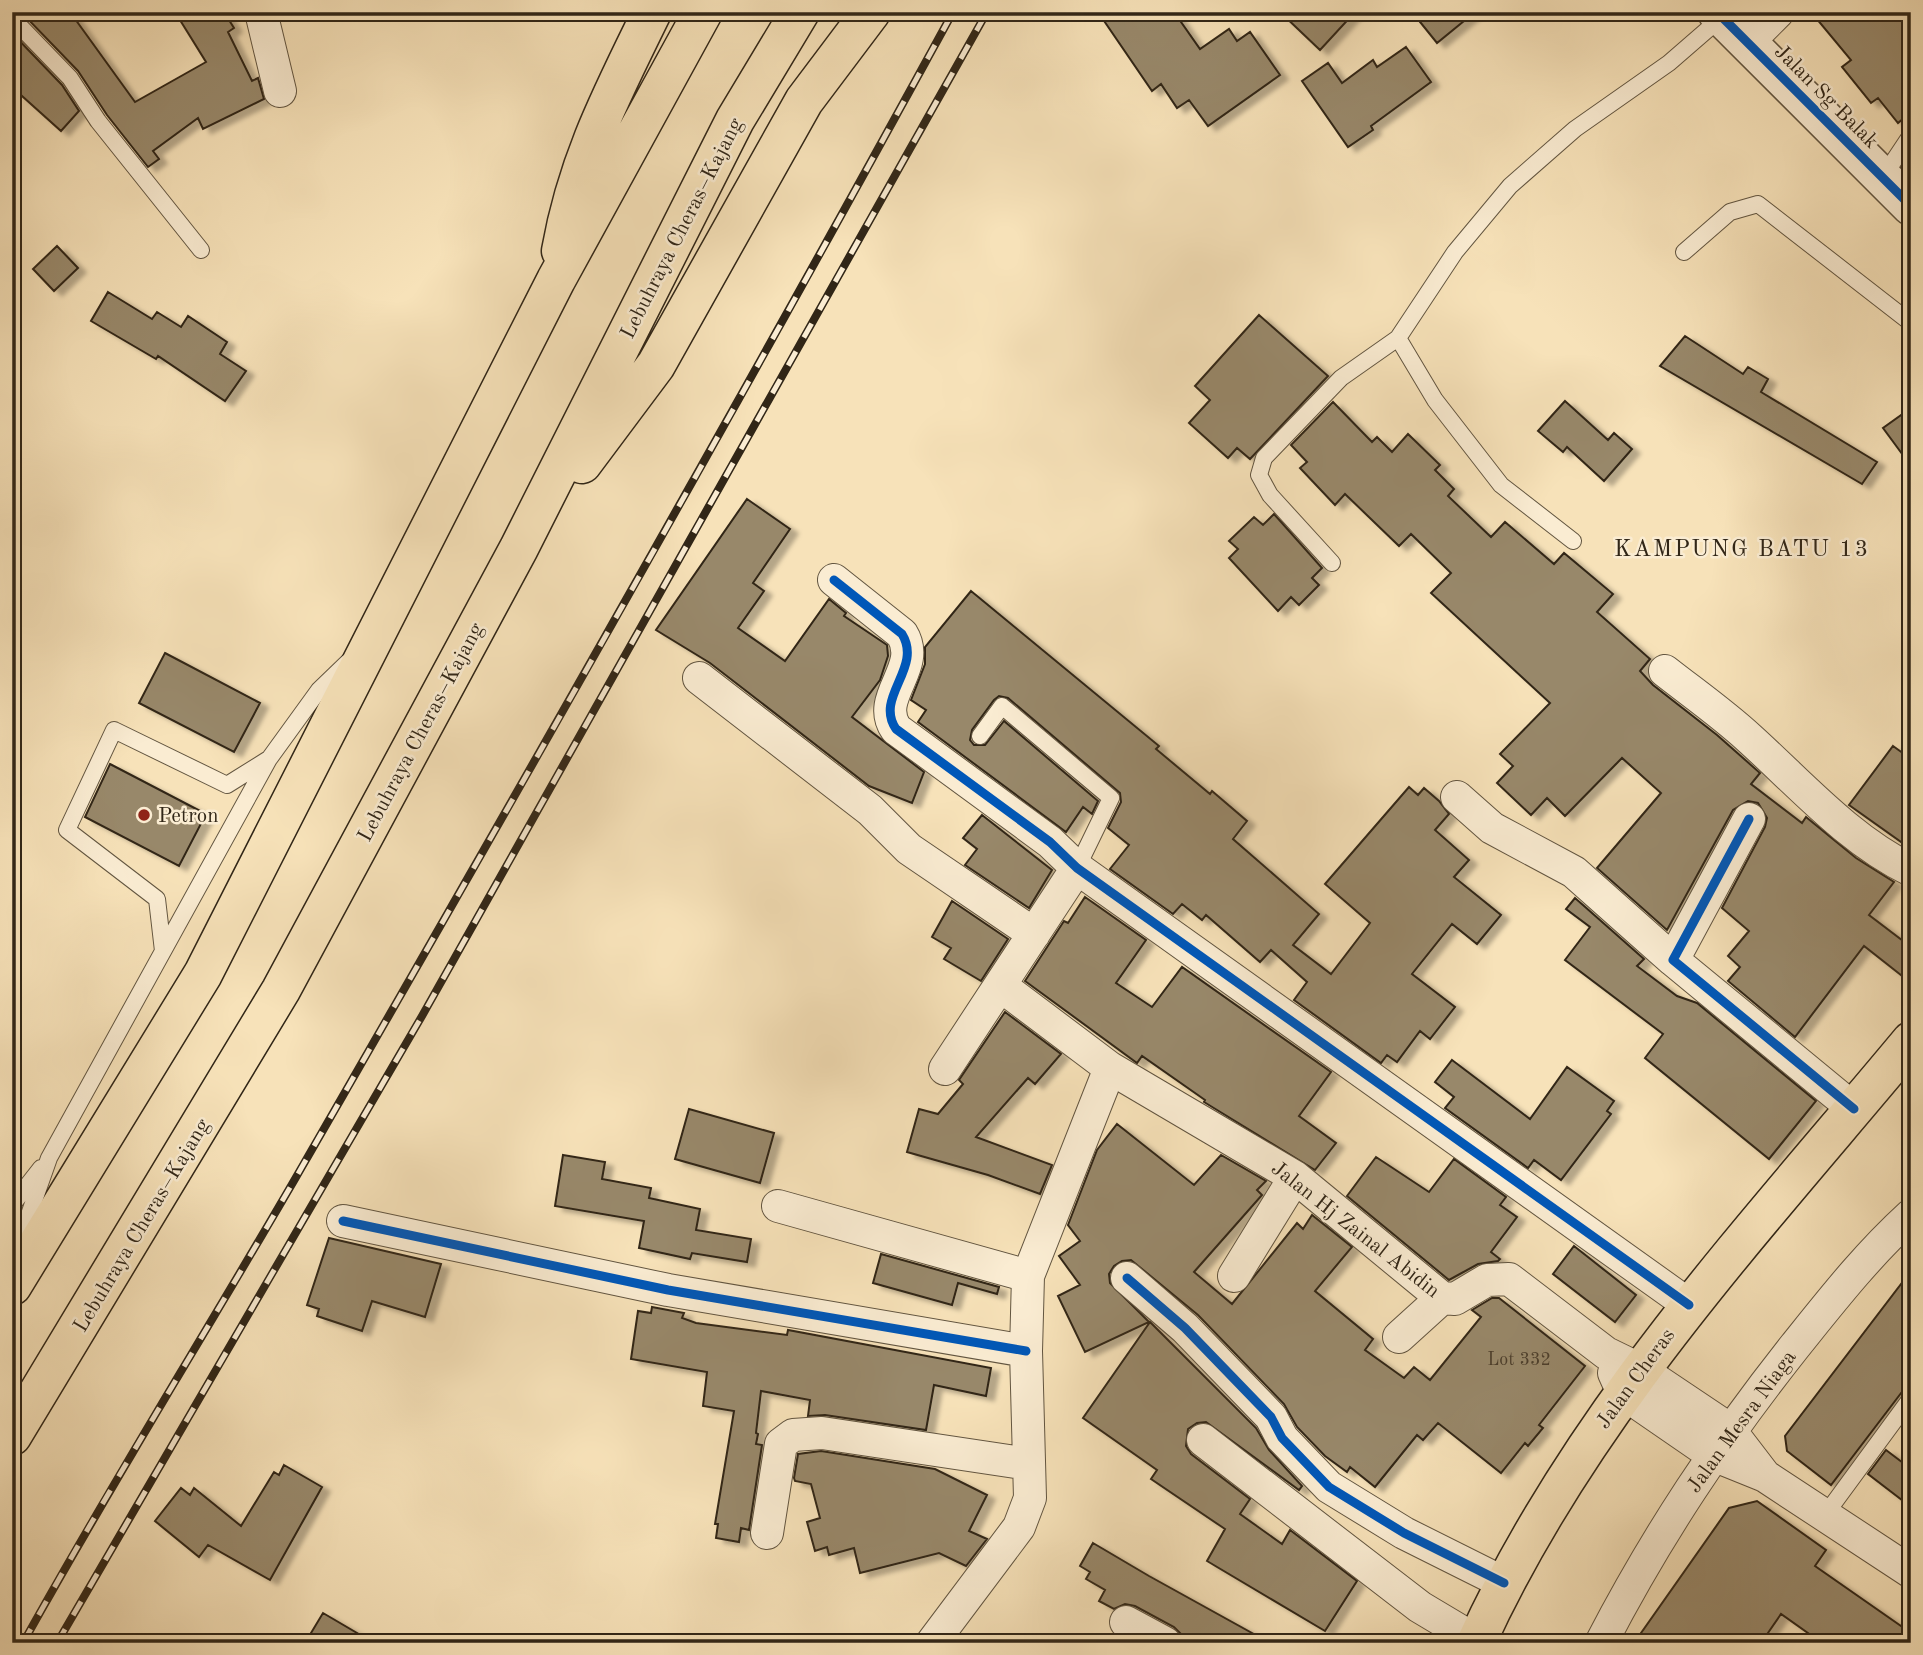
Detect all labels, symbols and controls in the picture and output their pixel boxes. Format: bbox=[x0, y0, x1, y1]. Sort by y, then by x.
street label: Jalan Sg Balak bbox=[1770, 41, 1882, 153]
street label: Lebuhraya Cheras–Kajang bbox=[617, 114, 748, 342]
district label: KAMPUNG BATU 13 bbox=[1614, 538, 1870, 561]
street label: Lebuhraya Cheras–Kajang bbox=[355, 619, 488, 846]
place label: Petron bbox=[158, 806, 219, 827]
marker: Petron bbox=[136, 807, 152, 823]
street label: Lebuhraya Cheras–Kajang bbox=[70, 1115, 215, 1336]
street label: Jalan Hj Zainal Abidin bbox=[1267, 1158, 1443, 1302]
street label: Jalan Cheras bbox=[1593, 1325, 1679, 1433]
street label: Jalan Mesra Niaga bbox=[1684, 1347, 1801, 1497]
house number: Lot 332 bbox=[1487, 1351, 1551, 1369]

